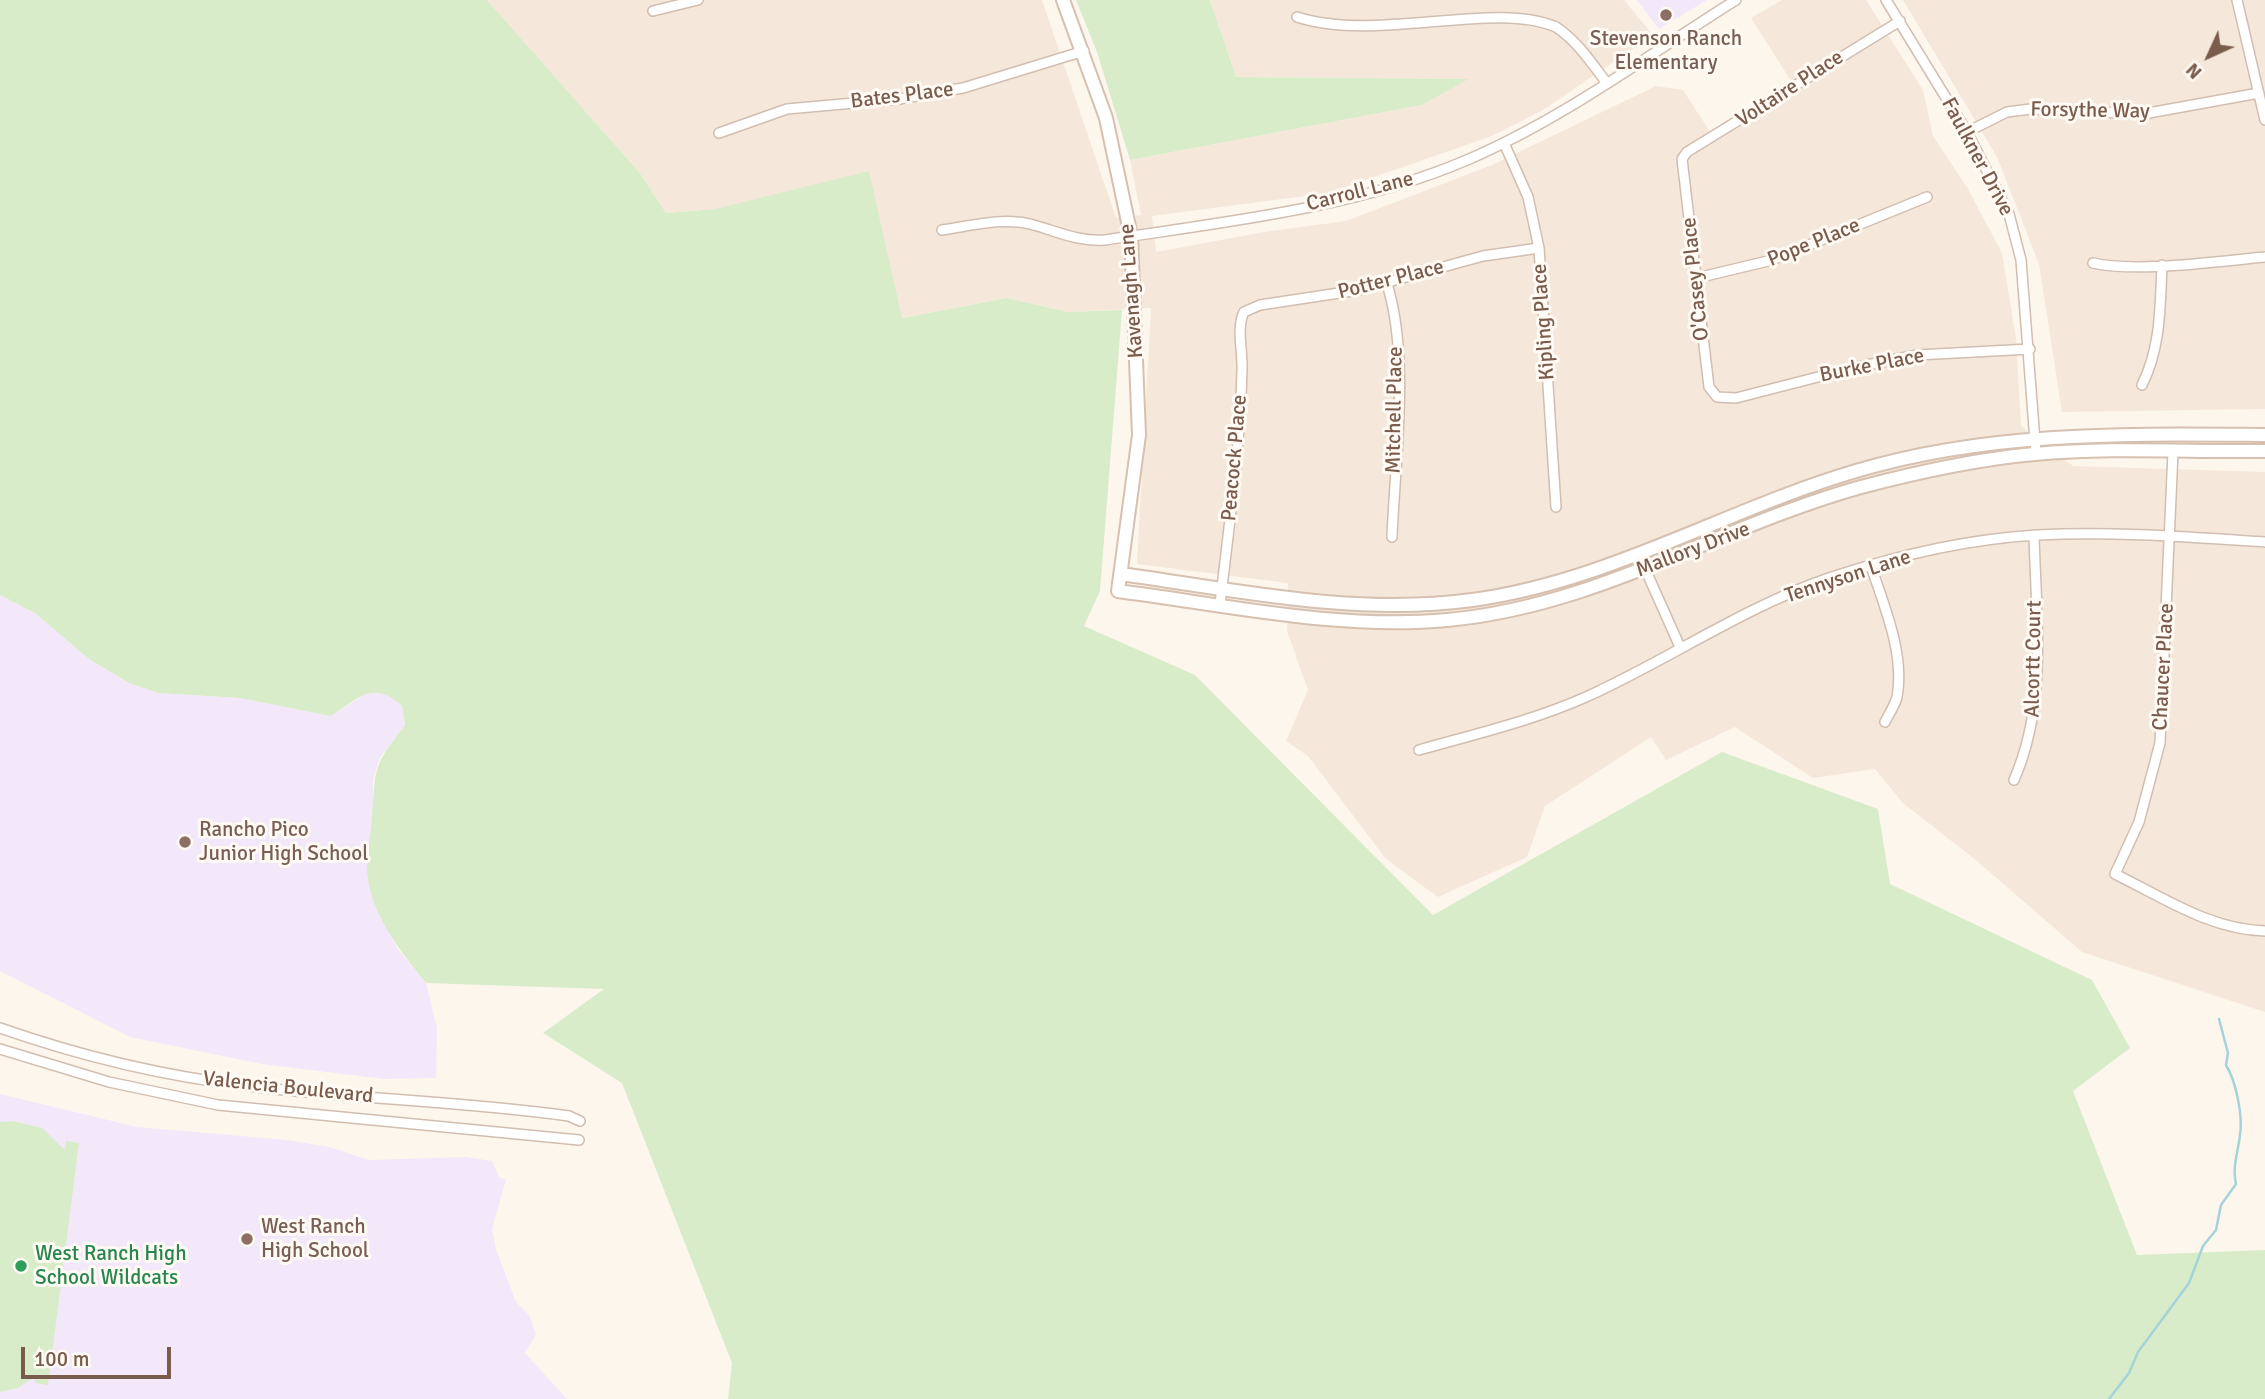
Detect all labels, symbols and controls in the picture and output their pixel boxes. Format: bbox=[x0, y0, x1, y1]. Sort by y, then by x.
marker: Stevenson Ranch Elementary bbox=[1658, 7, 1674, 23]
north arrow bbox=[2174, 21, 2244, 91]
place label: Stevenson Ranch Elementary bbox=[1590, 26, 1742, 76]
street label: Voltaire Place bbox=[1732, 45, 1848, 133]
text: N bbox=[2181, 58, 2207, 84]
street label: Bates Place bbox=[849, 77, 955, 115]
street label: Faulkner Drive bbox=[1935, 94, 2019, 220]
street label: Forsythe Way bbox=[2030, 97, 2150, 125]
street label: Carroll Lane bbox=[1304, 167, 1416, 217]
street label: Pope Place bbox=[1764, 213, 1864, 273]
street label: O'Casey Place bbox=[1677, 216, 1715, 342]
street label: Kavenagh Lane bbox=[1115, 223, 1149, 359]
street label: Potter Place bbox=[1335, 255, 1447, 305]
street label: Kipling Place bbox=[1527, 263, 1561, 381]
street label: Burke Place bbox=[1818, 344, 1926, 388]
street label: Mitchell Place bbox=[1381, 346, 1409, 474]
street label: Peacock Place bbox=[1217, 394, 1253, 522]
street label: Mallory Drive bbox=[1632, 517, 1754, 583]
street label: Tennyson Lane bbox=[1782, 545, 1914, 609]
street label: Alcortt Court bbox=[2020, 600, 2048, 718]
street label: Chaucer Place bbox=[2148, 603, 2180, 731]
place label: Rancho Pico Junior High School bbox=[199, 817, 368, 867]
marker: Rancho Pico Junior High School bbox=[177, 834, 193, 850]
street label: Valencia Boulevard bbox=[202, 1067, 374, 1109]
place label: West Ranch High School bbox=[261, 1214, 369, 1264]
marker: West Ranch High School bbox=[239, 1231, 255, 1247]
place label: West Ranch High School Wildcats bbox=[35, 1241, 187, 1291]
marker: West Ranch High School Wildcats bbox=[13, 1258, 29, 1274]
scale bar bbox=[24, 1332, 175, 1376]
text: 100 m bbox=[34, 1346, 89, 1372]

